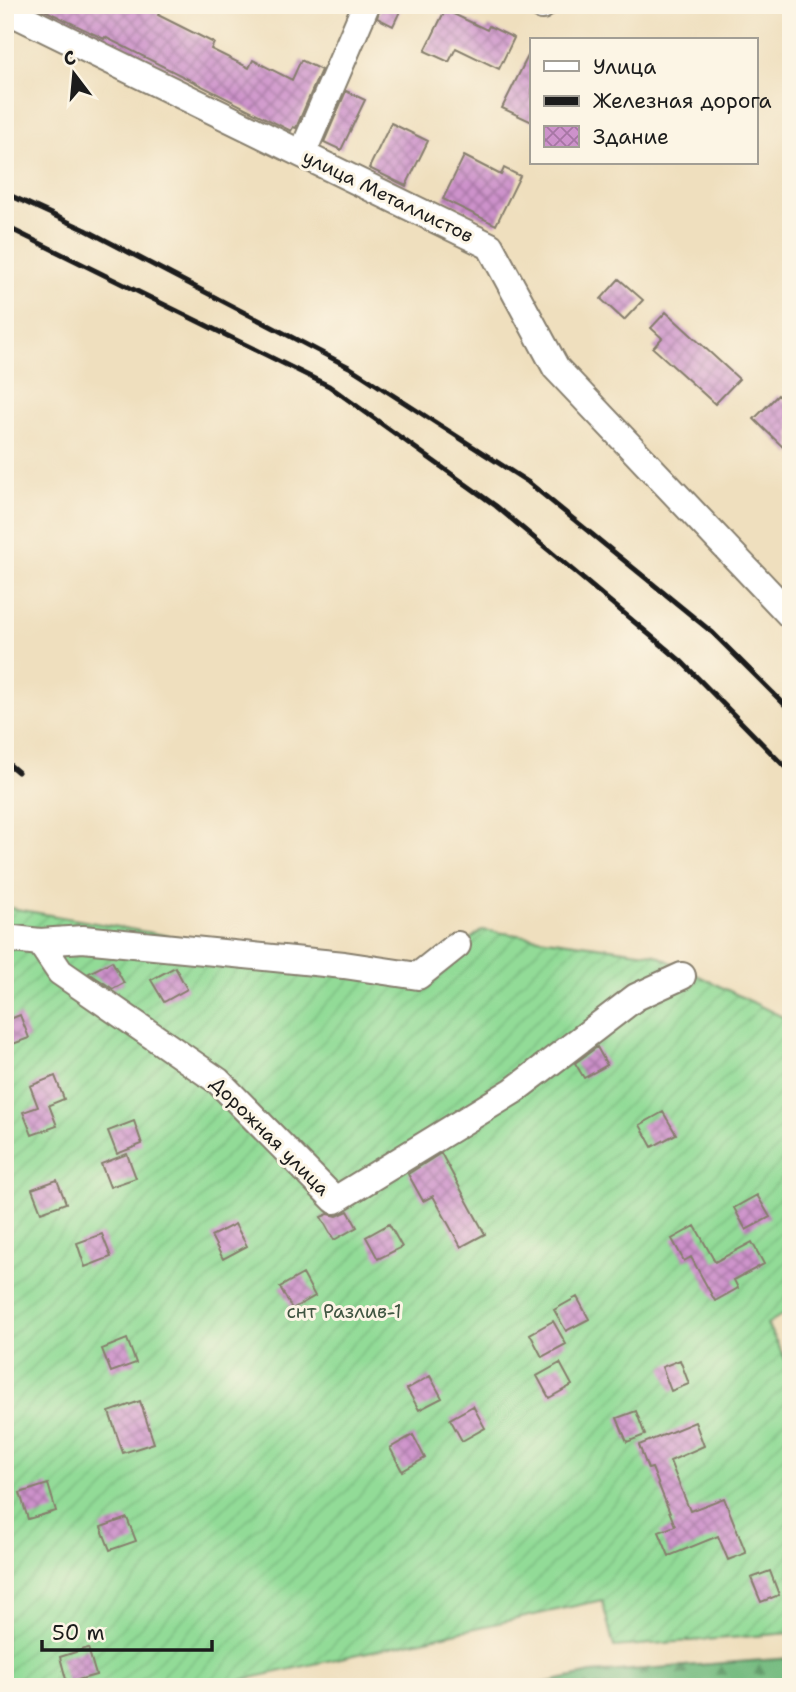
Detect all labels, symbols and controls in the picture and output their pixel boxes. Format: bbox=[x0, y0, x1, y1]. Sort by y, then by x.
north arrow bbox=[38, 38, 108, 108]
legend bbox=[530, 38, 758, 164]
text: С bbox=[60, 45, 79, 72]
text: Улица bbox=[593, 53, 656, 81]
text: Железная дорога bbox=[593, 87, 772, 115]
text: Здание bbox=[593, 123, 669, 151]
street label: улица Металлистов bbox=[299, 144, 477, 248]
street label: Дорожная улица bbox=[205, 1071, 335, 1201]
park label: снт Разлив-1 bbox=[286, 1299, 402, 1324]
scale bar bbox=[42, 1608, 212, 1652]
text: 50 m bbox=[52, 1619, 105, 1647]

